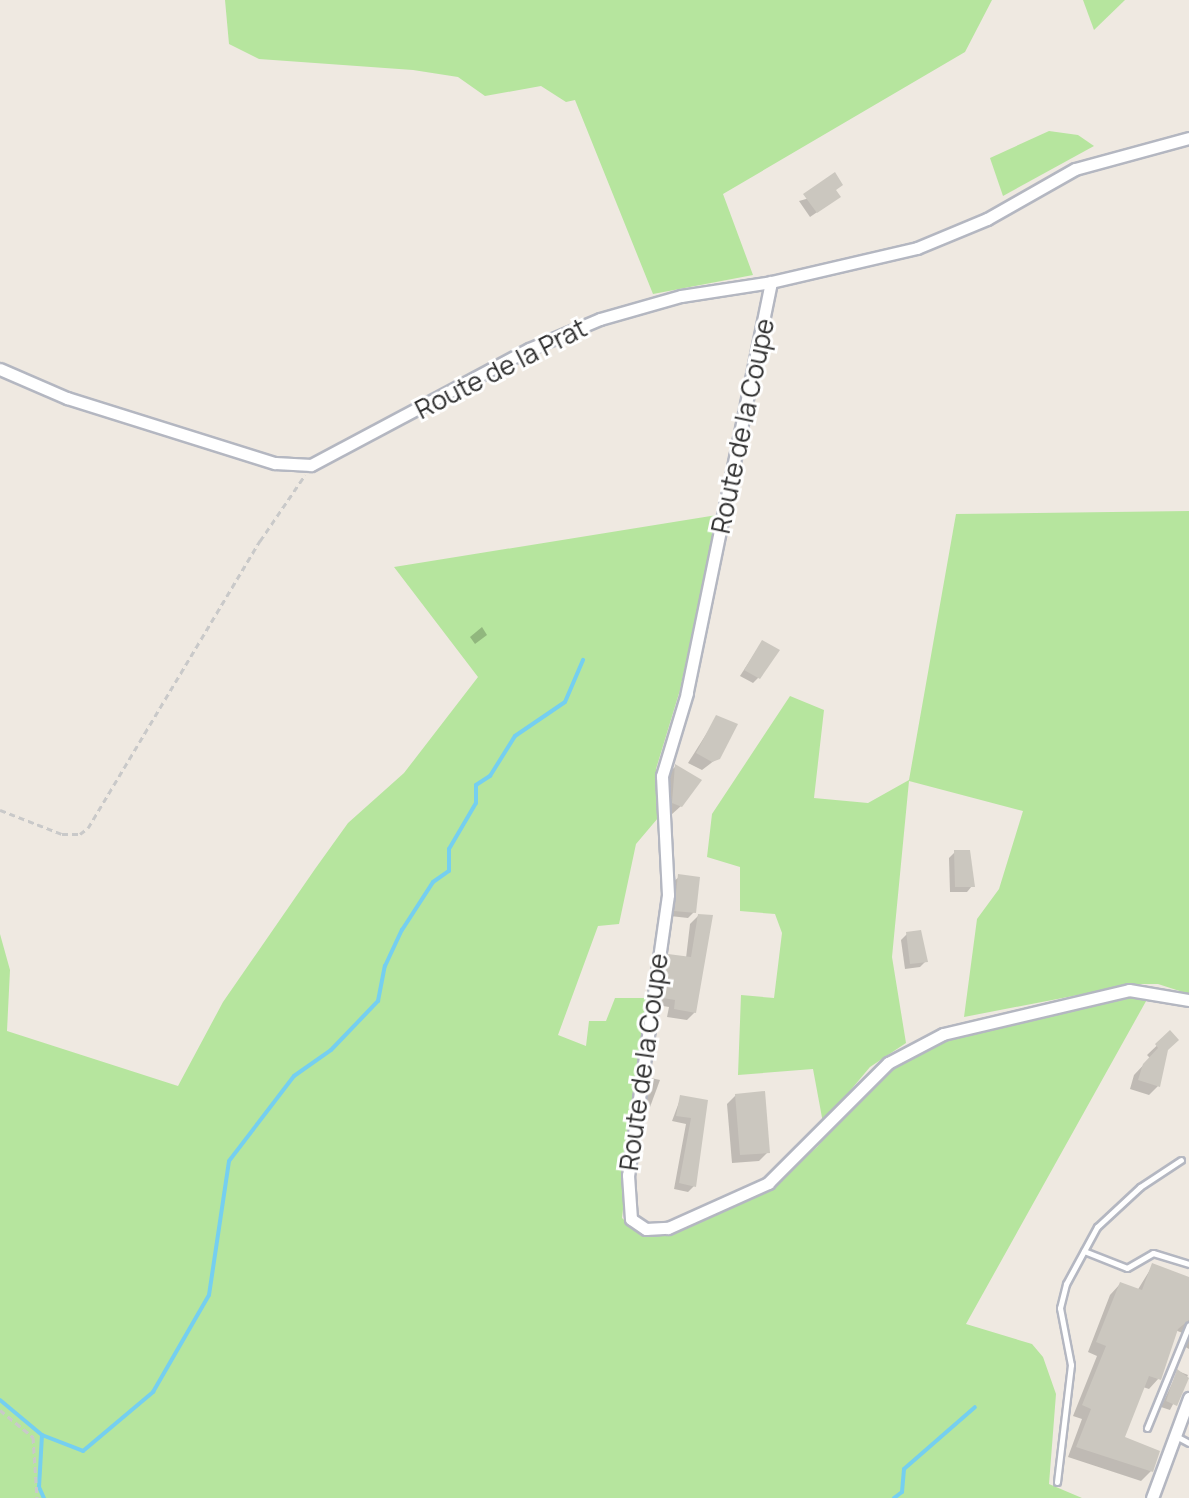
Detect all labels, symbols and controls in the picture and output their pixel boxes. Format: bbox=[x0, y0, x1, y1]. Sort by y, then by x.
street label: Route de la Prat bbox=[410, 312, 592, 426]
street label: Route de la Coupe bbox=[705, 316, 781, 536]
street label: Route de la Coupe bbox=[613, 951, 675, 1173]

